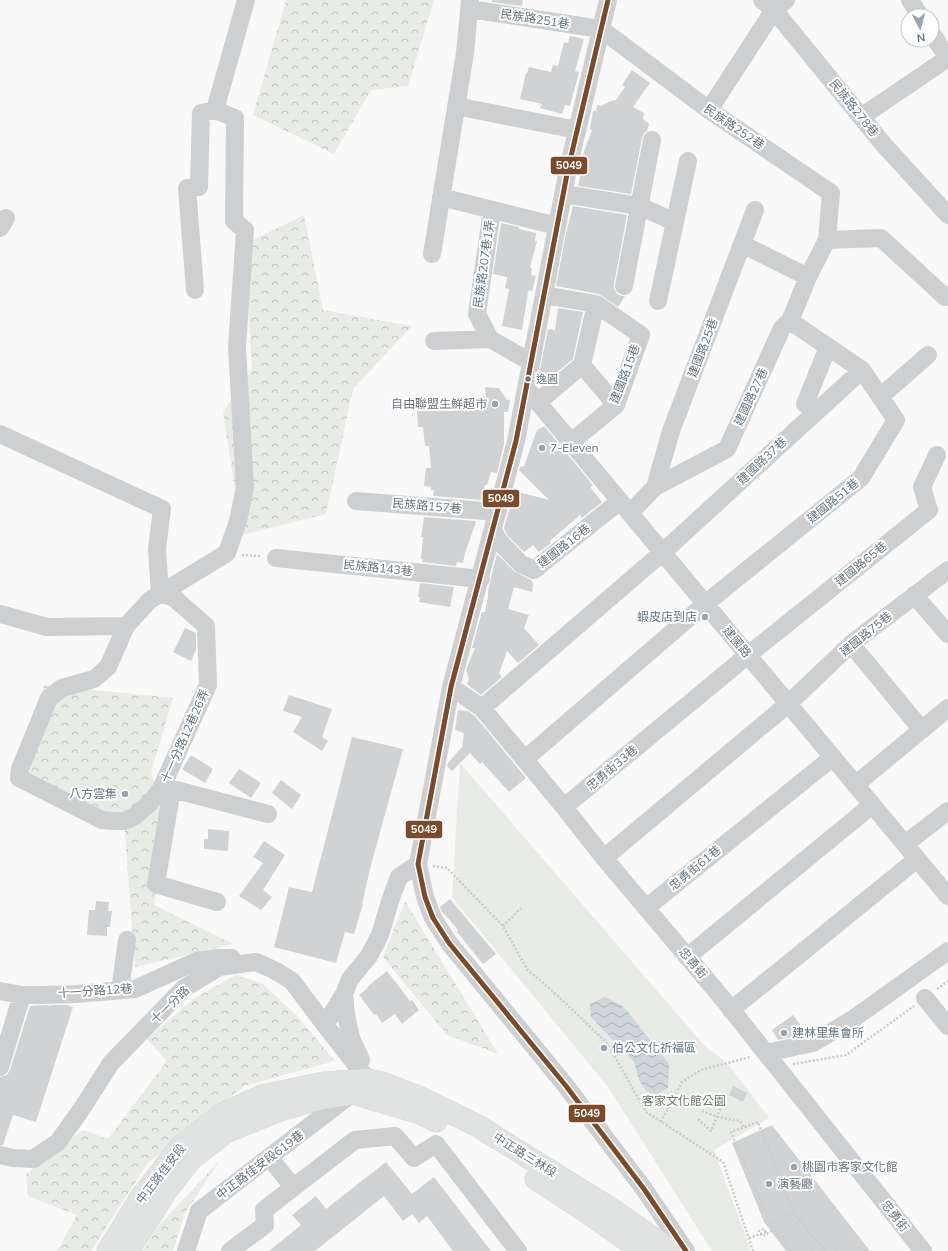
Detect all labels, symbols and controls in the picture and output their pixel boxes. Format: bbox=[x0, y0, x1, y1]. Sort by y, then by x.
street label: 民族路251巷 bbox=[500, 6, 571, 31]
north arrow bbox=[900, 8, 940, 48]
text: N bbox=[916, 31, 926, 45]
street label: 民族路278巷 bbox=[827, 76, 882, 139]
street label: 民族路252巷 bbox=[701, 101, 767, 152]
line badge: 5049 bbox=[550, 156, 588, 175]
text: 5049 bbox=[556, 158, 583, 172]
street label: 民族路207巷1弄 bbox=[470, 219, 497, 309]
street label: 建國路25巷 bbox=[684, 316, 721, 380]
street label: 建國路15巷 bbox=[606, 342, 643, 406]
street label: 建國路27巷 bbox=[731, 365, 771, 428]
place label: 逸園 bbox=[536, 372, 558, 386]
marker: 逸園 bbox=[523, 374, 533, 384]
place label: 自由聯盟生鮮超市 bbox=[391, 396, 487, 411]
marker: 自由聯盟生鮮超市 bbox=[490, 399, 500, 409]
street label: 建國路37巷 bbox=[734, 434, 790, 487]
place label: 7-Eleven bbox=[550, 440, 599, 455]
marker: 7-Eleven bbox=[537, 443, 547, 453]
street label: 建國路51巷 bbox=[804, 475, 862, 526]
line badge: 5049 bbox=[482, 489, 520, 508]
text: 5049 bbox=[488, 491, 515, 505]
street label: 民族路157巷 bbox=[392, 495, 462, 516]
street label: 建國路16巷 bbox=[534, 520, 593, 571]
street label: 建國路65巷 bbox=[832, 538, 890, 589]
street label: 民族路143巷 bbox=[343, 556, 413, 579]
street label: 建國路75巷 bbox=[837, 608, 895, 659]
place label: 蝦皮店到店 bbox=[637, 609, 697, 624]
marker: 蝦皮店到店 bbox=[700, 612, 710, 622]
street label: 建國路 bbox=[720, 623, 755, 660]
street label: 十一分路12巷26弄 bbox=[157, 687, 212, 785]
street label: 忠勇街33巷 bbox=[583, 742, 640, 793]
place label: 八方雲集 bbox=[69, 786, 117, 801]
marker: 八方雲集 bbox=[120, 789, 130, 799]
line badge: 5049 bbox=[405, 820, 443, 839]
text: 5049 bbox=[411, 822, 438, 836]
street label: 忠勇街61巷 bbox=[666, 842, 724, 893]
street label: 忠勇街 bbox=[676, 944, 711, 981]
street label: 十一分路12巷 bbox=[57, 980, 133, 1001]
street label: 十一分路 bbox=[147, 983, 192, 1027]
place label: 建林里集會所 bbox=[792, 1025, 864, 1040]
marker: 建林里集會所 bbox=[779, 1028, 789, 1038]
place label: 伯公文化祈福區 bbox=[612, 1040, 696, 1055]
marker: 伯公文化祈福區 bbox=[599, 1043, 609, 1053]
park label: 客家文化館公園 bbox=[642, 1093, 726, 1108]
line badge: 5049 bbox=[568, 1104, 606, 1123]
text: 5049 bbox=[574, 1106, 601, 1120]
street label: 中正路佳安段619巷 bbox=[213, 1127, 306, 1202]
street label: 中正路三林段 bbox=[491, 1129, 560, 1180]
street label: 中正路佳安段 bbox=[133, 1141, 189, 1207]
place label: 桃園市客家文化館 bbox=[802, 1159, 898, 1174]
marker: 桃園市客家文化館 bbox=[789, 1162, 799, 1172]
place label: 演藝廳 bbox=[777, 1176, 813, 1191]
marker: 演藝廳 bbox=[764, 1179, 774, 1189]
street label: 忠勇街 bbox=[878, 1197, 912, 1234]

